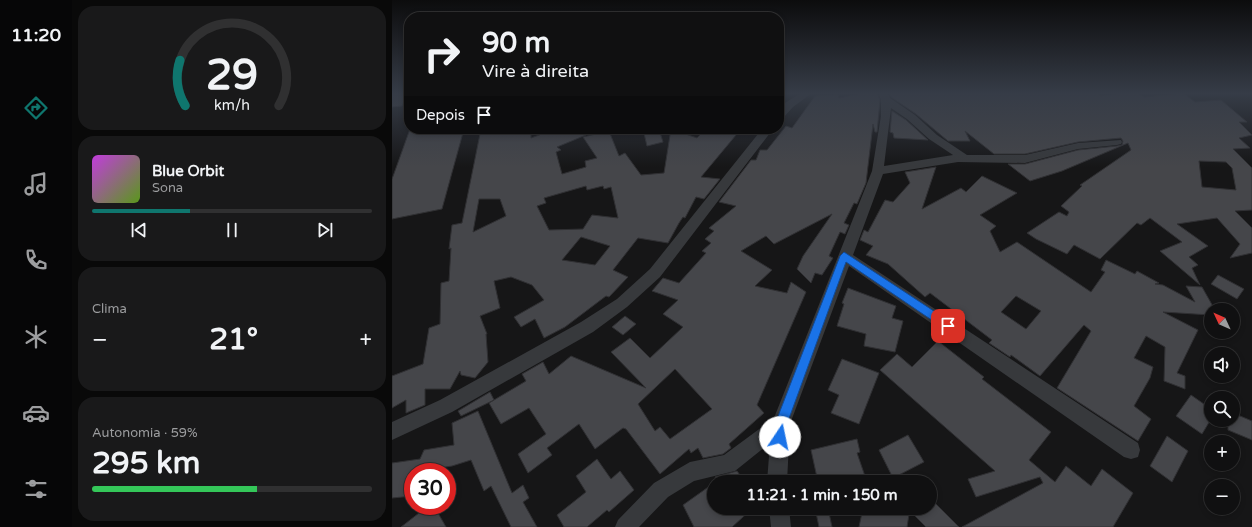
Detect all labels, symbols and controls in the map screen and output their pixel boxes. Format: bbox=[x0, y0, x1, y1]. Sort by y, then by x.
text: 11:20 bbox=[11, 24, 61, 46]
text: 90 m bbox=[482, 26, 550, 60]
icon: right bbox=[416, 28, 468, 80]
text: 29 bbox=[206, 51, 258, 101]
text: Vire à direita bbox=[482, 60, 589, 82]
icon: directions bbox=[22, 94, 50, 122]
text: km/h bbox=[214, 97, 250, 114]
icon: arrive bbox=[473, 104, 495, 126]
text: Depois bbox=[416, 106, 465, 124]
text: Blue Orbit bbox=[152, 162, 224, 180]
icon: music bbox=[22, 170, 50, 198]
text: Sona bbox=[152, 180, 183, 196]
icon: previous bbox=[128, 219, 150, 241]
icon: pause bbox=[221, 219, 243, 241]
icon: next bbox=[314, 219, 336, 241]
icon: phone bbox=[22, 246, 50, 274]
text: Clima bbox=[92, 301, 127, 317]
north arrow bbox=[1204, 303, 1240, 339]
map controls bbox=[1204, 303, 1240, 515]
pin bbox=[931, 309, 965, 343]
icon: arrive bbox=[937, 315, 959, 337]
text: 21° bbox=[209, 321, 258, 358]
icon: climate bbox=[22, 323, 50, 351]
text: − bbox=[92, 327, 108, 353]
text: + bbox=[360, 327, 372, 353]
button: sound bbox=[1204, 347, 1240, 383]
button: search bbox=[1204, 391, 1240, 427]
icon: car bbox=[22, 399, 50, 427]
position arrow bbox=[759, 416, 801, 458]
text: Autonomia · 59% bbox=[92, 425, 198, 441]
button: + bbox=[1204, 435, 1240, 471]
text: 295 km bbox=[92, 445, 200, 482]
speed limit sign: 30 bbox=[404, 463, 456, 515]
icon: filters bbox=[22, 475, 50, 503]
button: − bbox=[1204, 479, 1240, 515]
text: 11:21 · 1 min · 150 m bbox=[747, 486, 897, 504]

